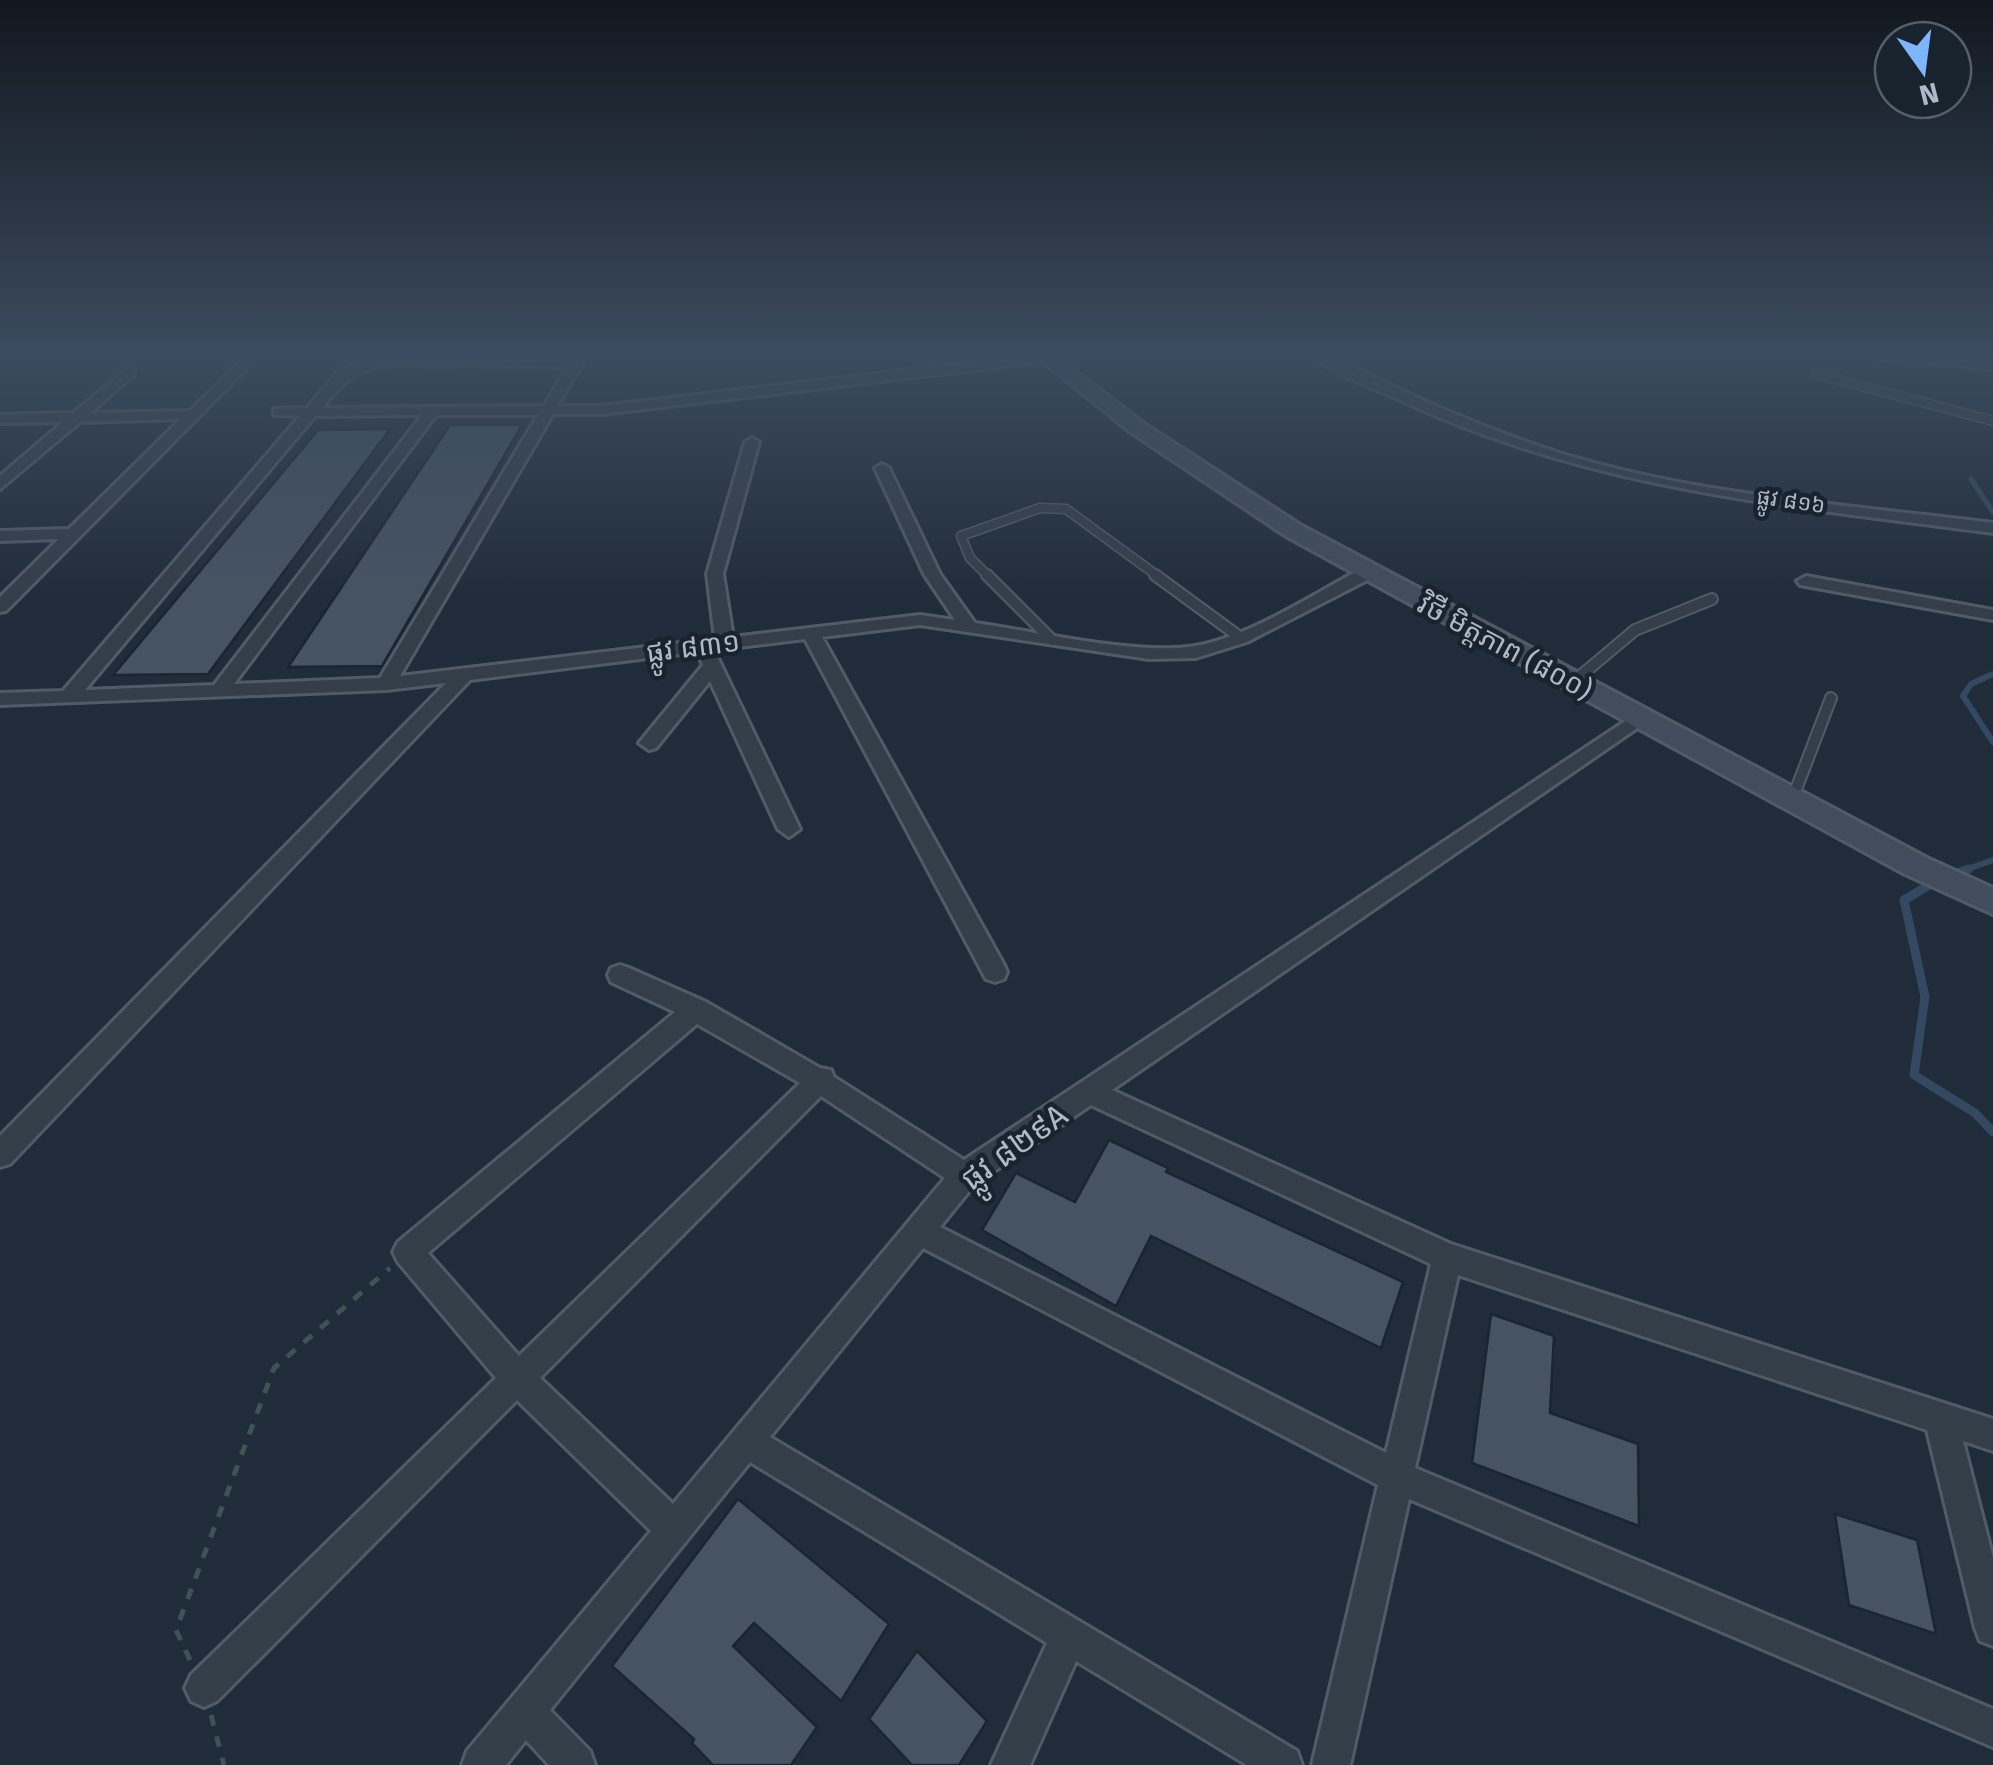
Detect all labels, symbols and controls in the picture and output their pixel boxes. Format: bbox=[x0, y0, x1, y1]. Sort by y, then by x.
north arrow bbox=[1873, 20, 1973, 120]
text: N bbox=[1916, 76, 1942, 112]
street label: ផ្លូវ ៨១៦ bbox=[1754, 483, 1827, 526]
street label: វិថី មិត្តភាព (៨០០) bbox=[1412, 586, 1599, 707]
street label: ផ្លូវ ៨៣១ bbox=[644, 625, 743, 677]
street label: ផ្លូវ ៨២៩A bbox=[953, 1095, 1081, 1206]

